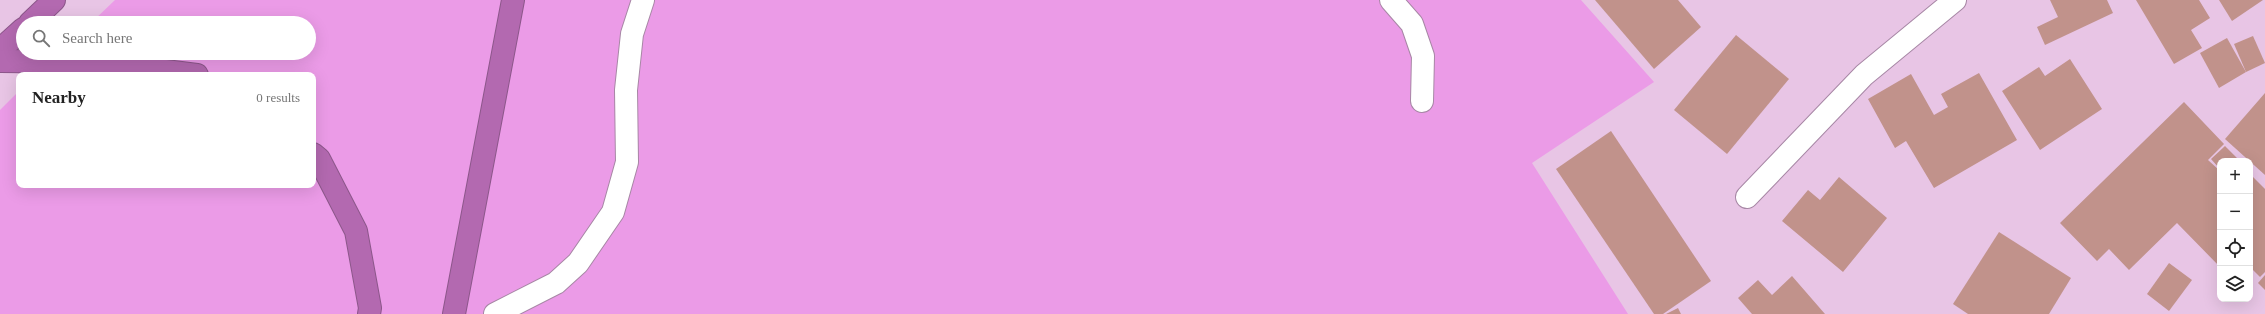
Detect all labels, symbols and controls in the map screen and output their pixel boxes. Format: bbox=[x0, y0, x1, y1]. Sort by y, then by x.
search box bbox=[16, 16, 316, 60]
icon: search bbox=[30, 27, 52, 49]
text: Search here bbox=[62, 30, 132, 46]
text: Nearby bbox=[32, 88, 86, 107]
text: 0 results bbox=[256, 90, 300, 105]
map controls bbox=[2217, 158, 2253, 302]
button: + bbox=[2217, 158, 2253, 194]
button: − bbox=[2217, 194, 2253, 230]
button: locate bbox=[2217, 230, 2253, 266]
button: layers bbox=[2217, 266, 2253, 302]

